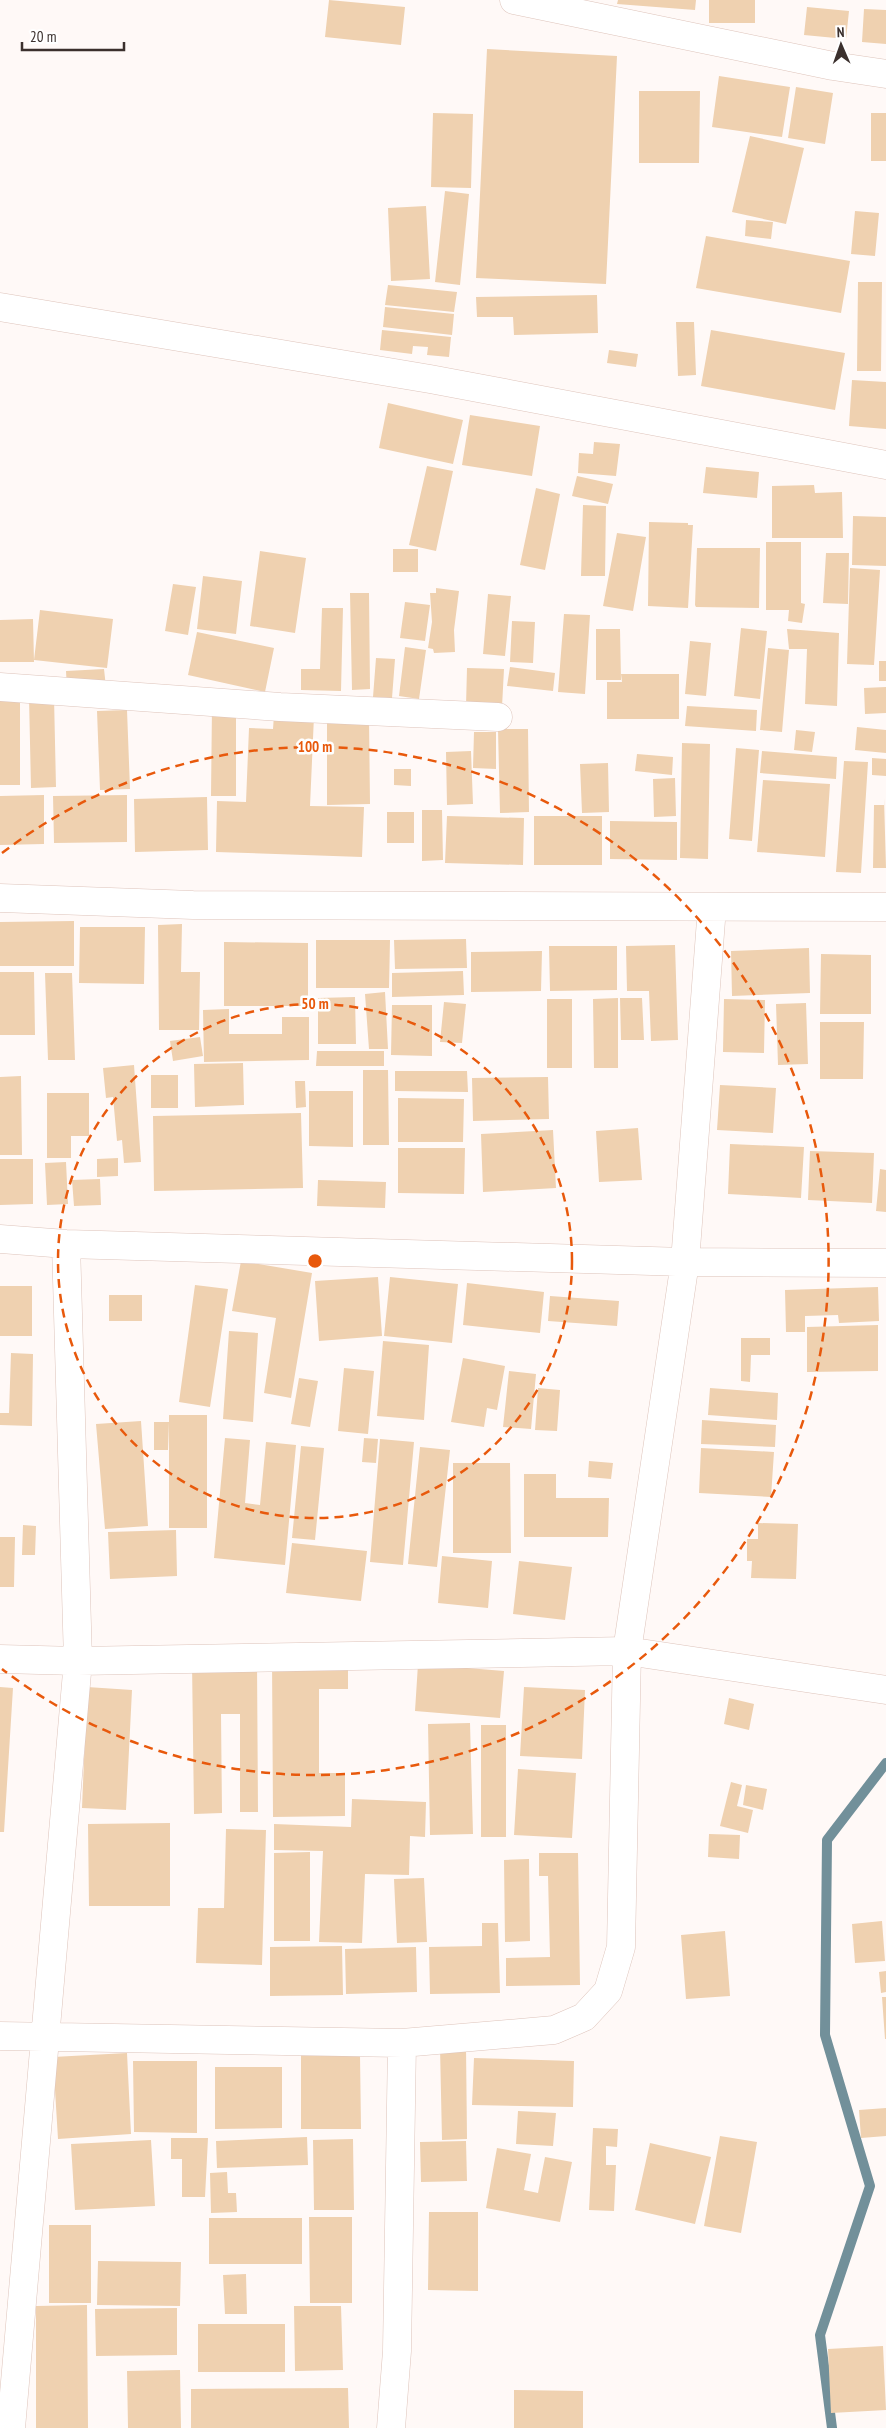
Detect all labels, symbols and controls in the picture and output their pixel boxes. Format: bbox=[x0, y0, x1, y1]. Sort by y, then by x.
scale bar bbox=[22, 20, 125, 52]
north arrow bbox=[816, 20, 866, 70]
text: N bbox=[836, 23, 845, 41]
text: 20 m bbox=[30, 27, 56, 46]
text: 100 m bbox=[298, 737, 332, 756]
text: 50 m bbox=[301, 994, 329, 1013]
centre of rings bbox=[306, 1252, 324, 1270]

